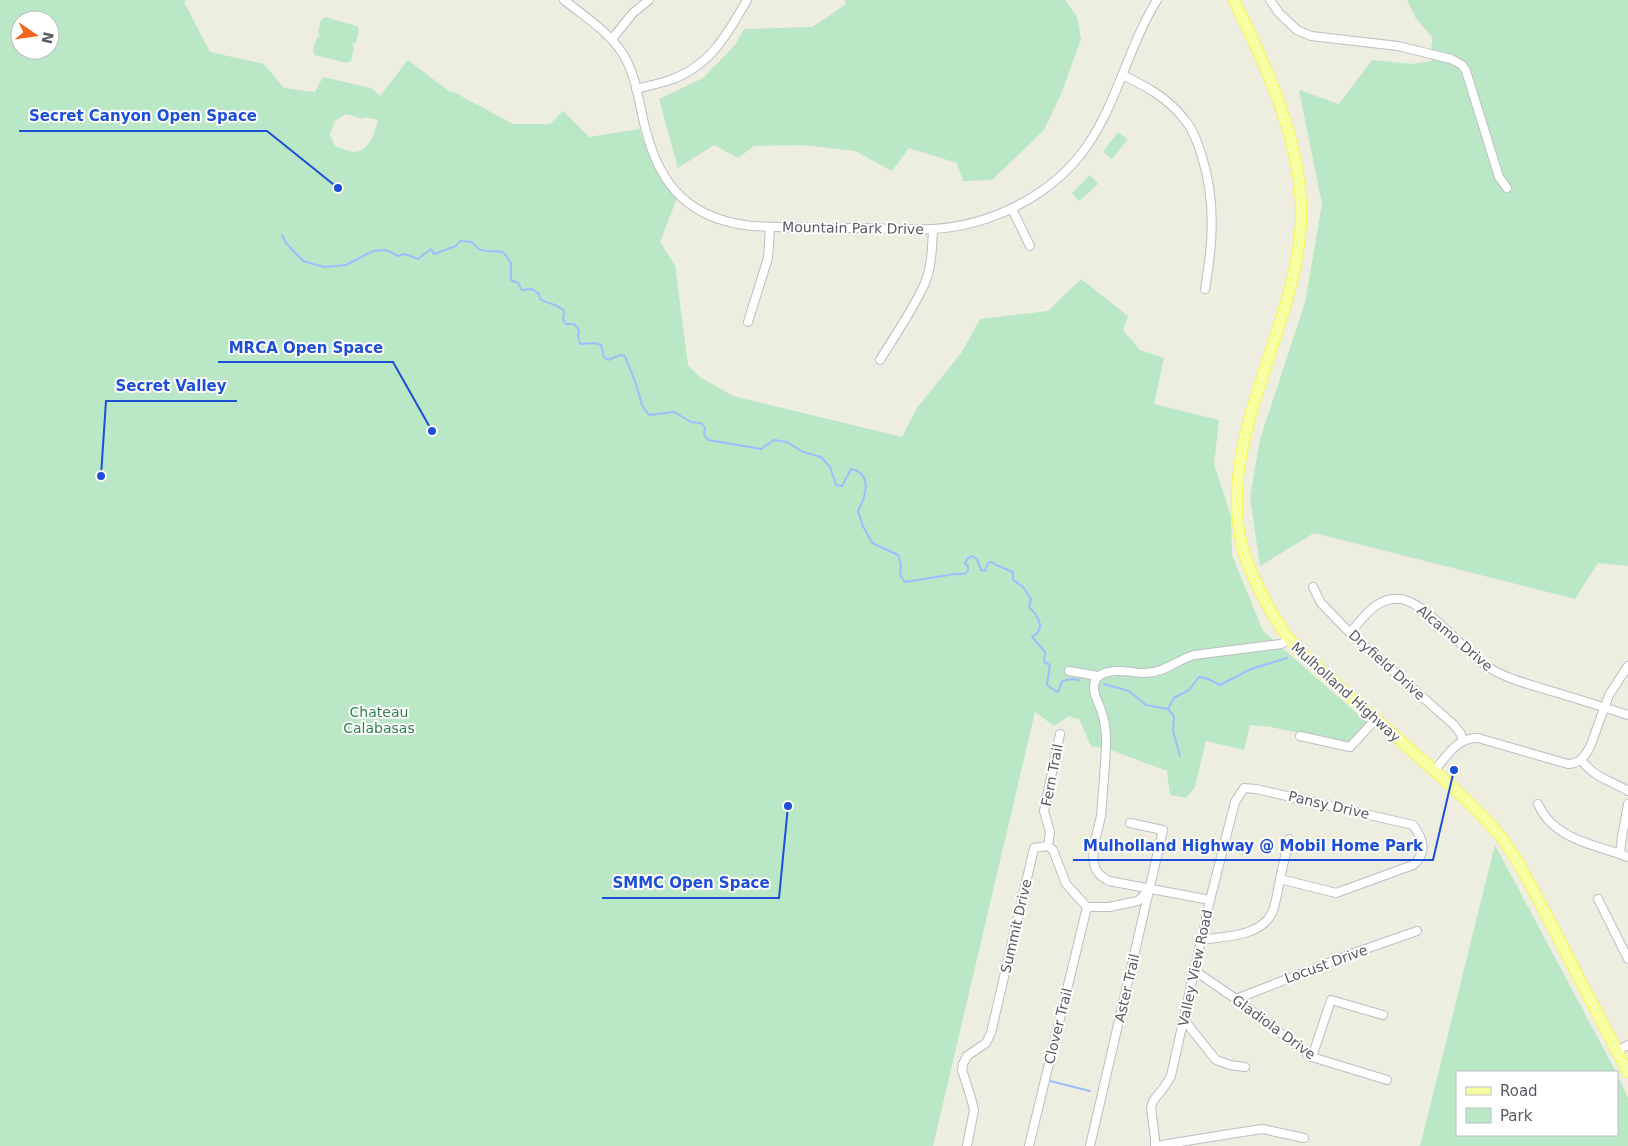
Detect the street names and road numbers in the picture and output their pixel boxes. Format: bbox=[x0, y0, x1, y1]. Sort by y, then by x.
street label: Mountain Park Drive bbox=[782, 219, 924, 237]
street label: Alcamo Drive bbox=[1414, 602, 1496, 674]
street label: Dryfield Drive bbox=[1346, 627, 1428, 703]
street label: Mulholland Highway bbox=[1288, 639, 1404, 745]
street label: Fern Trail bbox=[1038, 742, 1066, 808]
street label: Pansy Drive bbox=[1287, 788, 1371, 822]
street label: Summit Drive bbox=[997, 877, 1035, 975]
street label: Valley View Road bbox=[1175, 908, 1215, 1028]
street label: Locust Drive bbox=[1282, 942, 1370, 986]
street label: Aster Trail bbox=[1111, 952, 1143, 1024]
street label: Clover Trail bbox=[1041, 986, 1075, 1066]
street label: Gladiola Drive bbox=[1229, 991, 1319, 1063]

